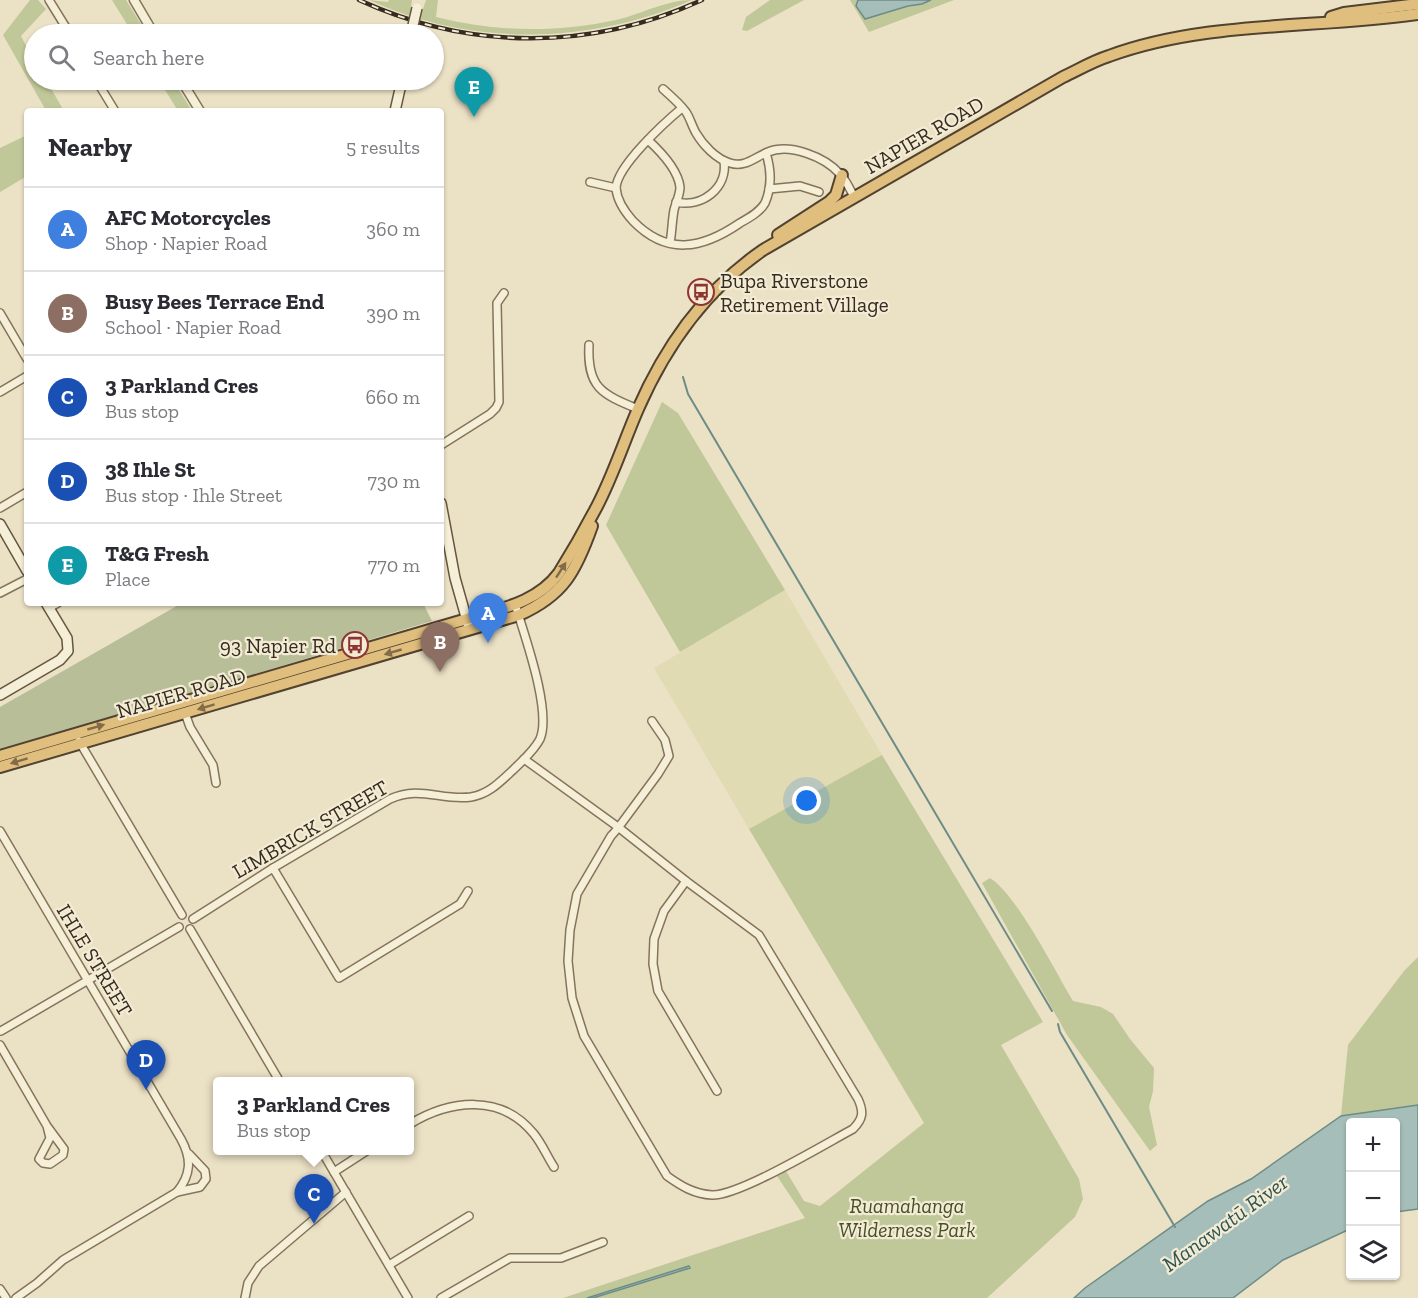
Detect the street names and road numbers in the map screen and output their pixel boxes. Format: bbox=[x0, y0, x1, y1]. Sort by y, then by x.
street label: NAPIER ROAD bbox=[860, 91, 988, 179]
street label: NAPIER ROAD bbox=[113, 663, 249, 723]
street label: LIMBRICK STREET bbox=[228, 774, 392, 884]
street label: IHLE STREET bbox=[52, 900, 138, 1020]

